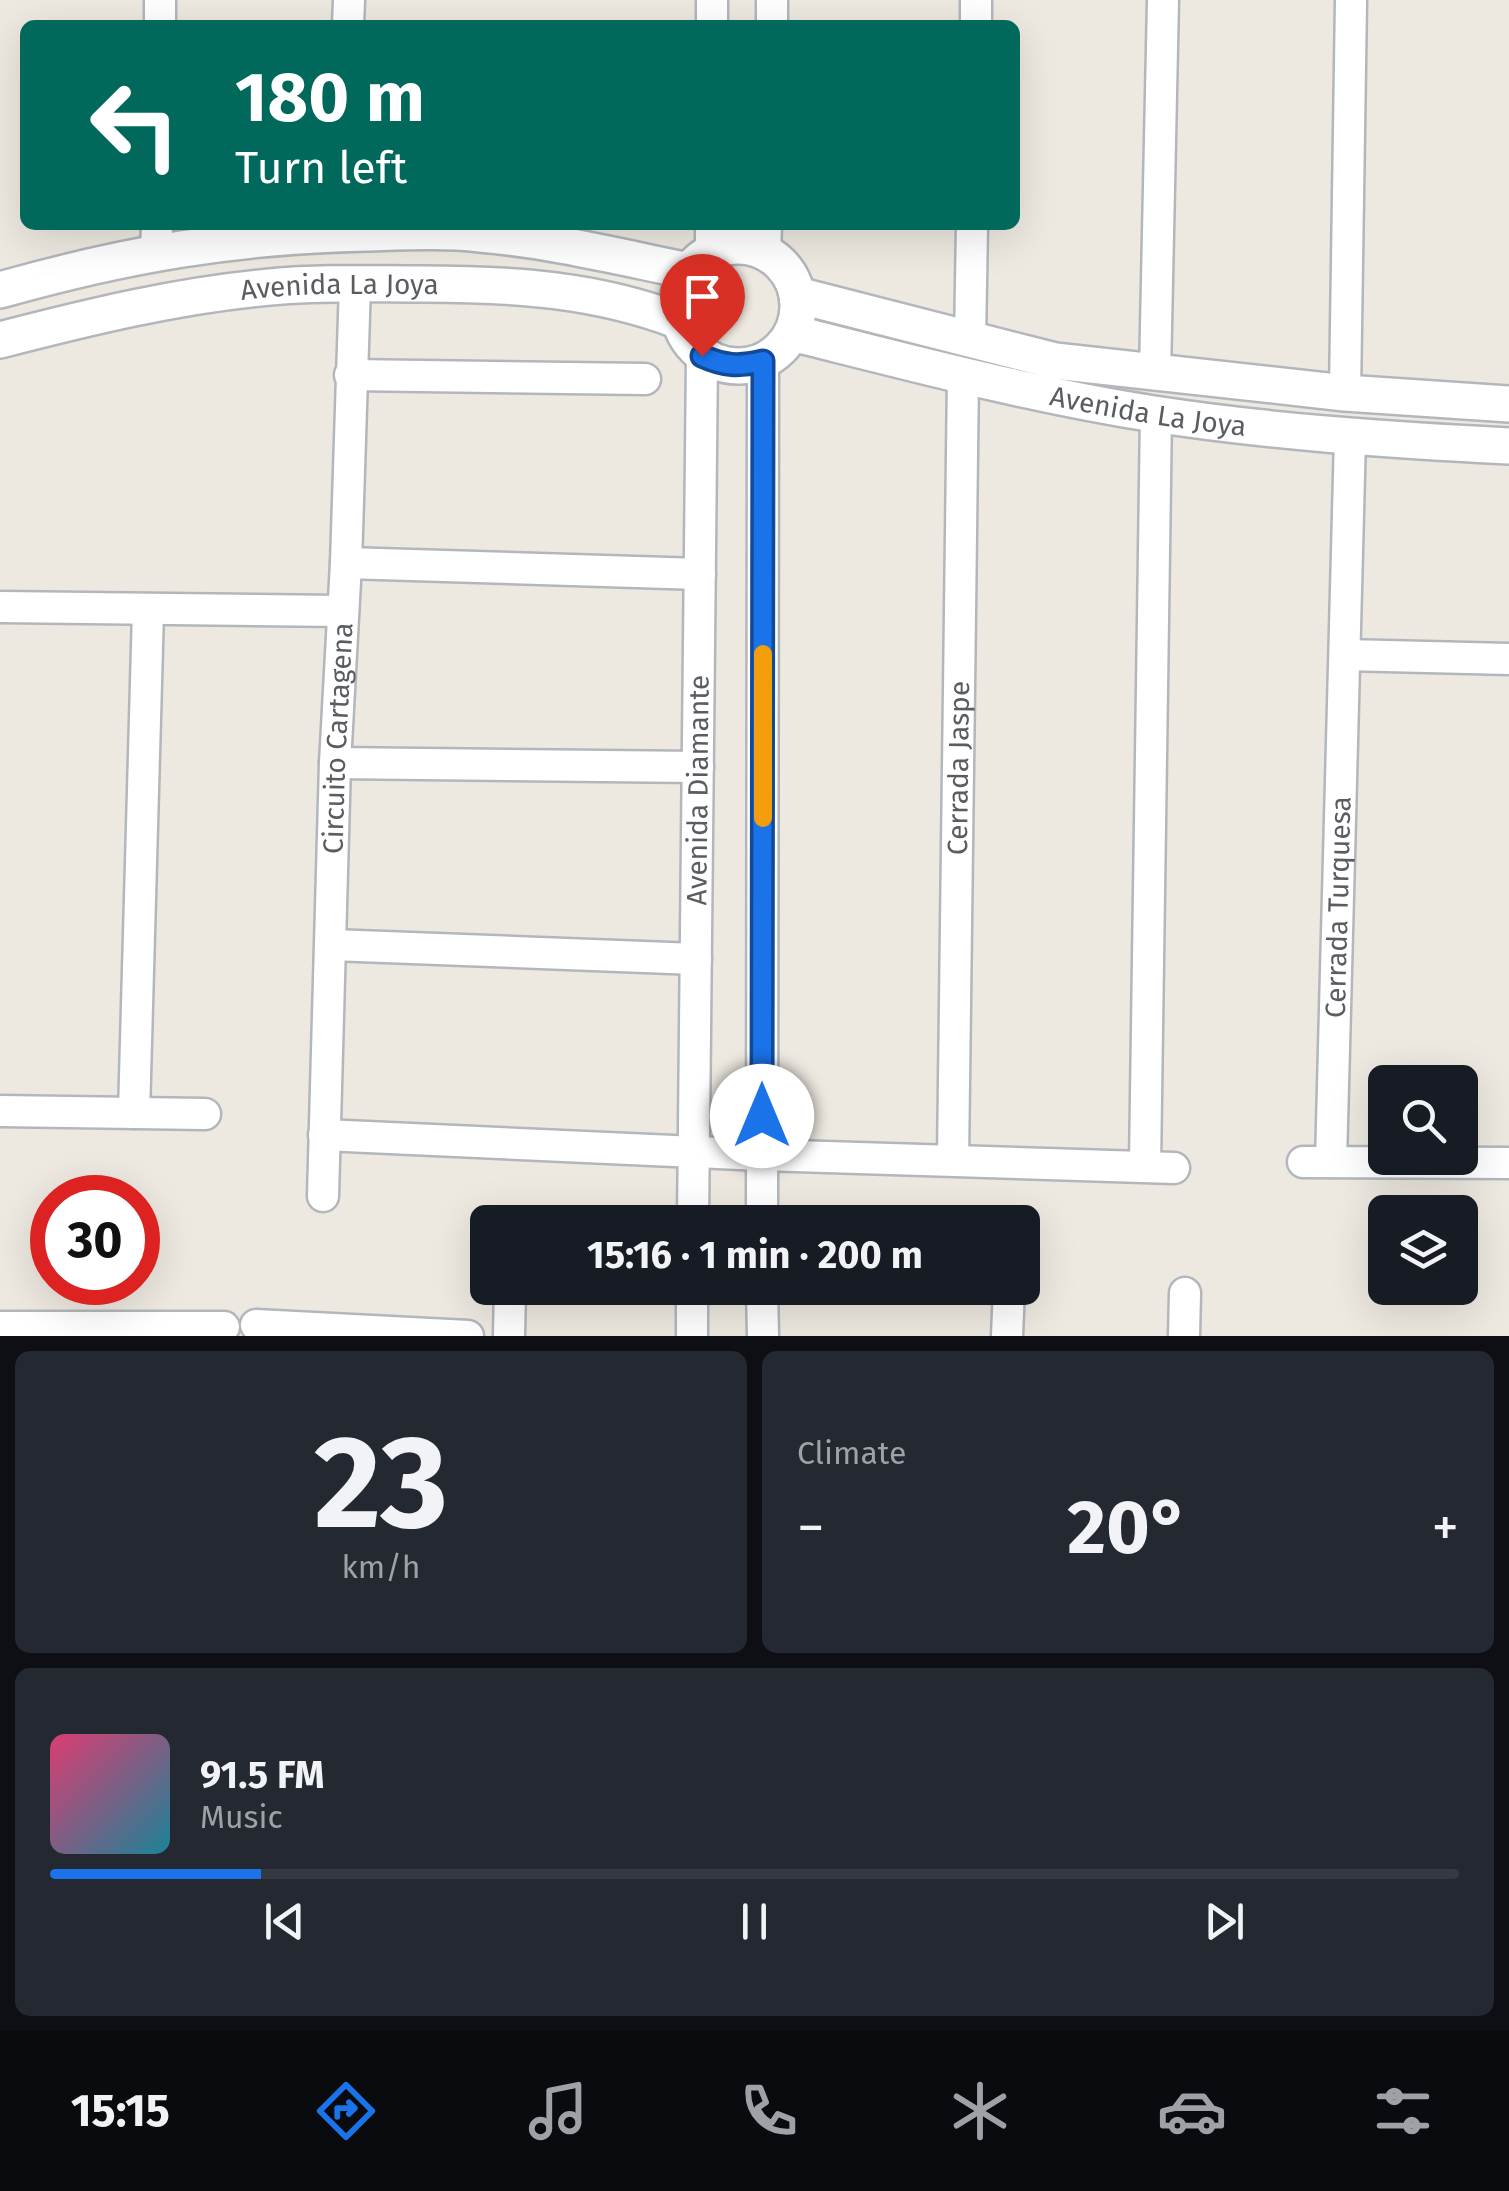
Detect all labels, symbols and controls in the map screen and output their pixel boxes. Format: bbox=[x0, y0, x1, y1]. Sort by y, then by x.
text: 180 m bbox=[235, 56, 425, 140]
icon: left bbox=[70, 60, 200, 190]
text: Turn left bbox=[235, 141, 407, 195]
pin bbox=[660, 254, 745, 357]
street label: Avenida La Joya bbox=[239, 268, 439, 307]
icon: arrive bbox=[675, 269, 730, 324]
street label: Avenida La Joya bbox=[1047, 379, 1248, 443]
street label: Circuito Cartagena bbox=[316, 622, 360, 854]
street label: Avenida Diamante bbox=[680, 675, 716, 905]
street label: Cerrada Jaspe bbox=[941, 681, 976, 855]
street label: Cerrada Turquesa bbox=[1319, 796, 1358, 1018]
position arrow bbox=[710, 1064, 814, 1168]
map controls bbox=[1368, 1065, 1478, 1305]
button: search bbox=[1368, 1065, 1478, 1175]
speed limit sign: 30 bbox=[30, 1175, 160, 1305]
button: layers bbox=[1368, 1195, 1478, 1305]
text: 15:16 · 1 min · 200 m bbox=[587, 1232, 923, 1278]
text: 23 bbox=[314, 1405, 448, 1561]
text: Climate bbox=[797, 1434, 906, 1472]
text: 20° bbox=[1067, 1483, 1189, 1573]
text: − bbox=[797, 1495, 825, 1561]
text: + bbox=[1432, 1495, 1459, 1561]
text: km/h bbox=[341, 1548, 421, 1586]
text: 91.5 FM bbox=[200, 1752, 324, 1798]
text: Music bbox=[200, 1798, 283, 1836]
icon: previous bbox=[257, 1894, 312, 1949]
icon: pause bbox=[727, 1894, 782, 1949]
icon: next bbox=[1197, 1894, 1252, 1949]
icon: directions bbox=[311, 2076, 381, 2146]
icon: music bbox=[523, 2076, 593, 2146]
icon: phone bbox=[734, 2076, 804, 2146]
icon: climate bbox=[945, 2076, 1015, 2146]
icon: car bbox=[1157, 2076, 1227, 2146]
icon: filters bbox=[1368, 2076, 1438, 2146]
text: 15:15 bbox=[71, 2084, 170, 2138]

